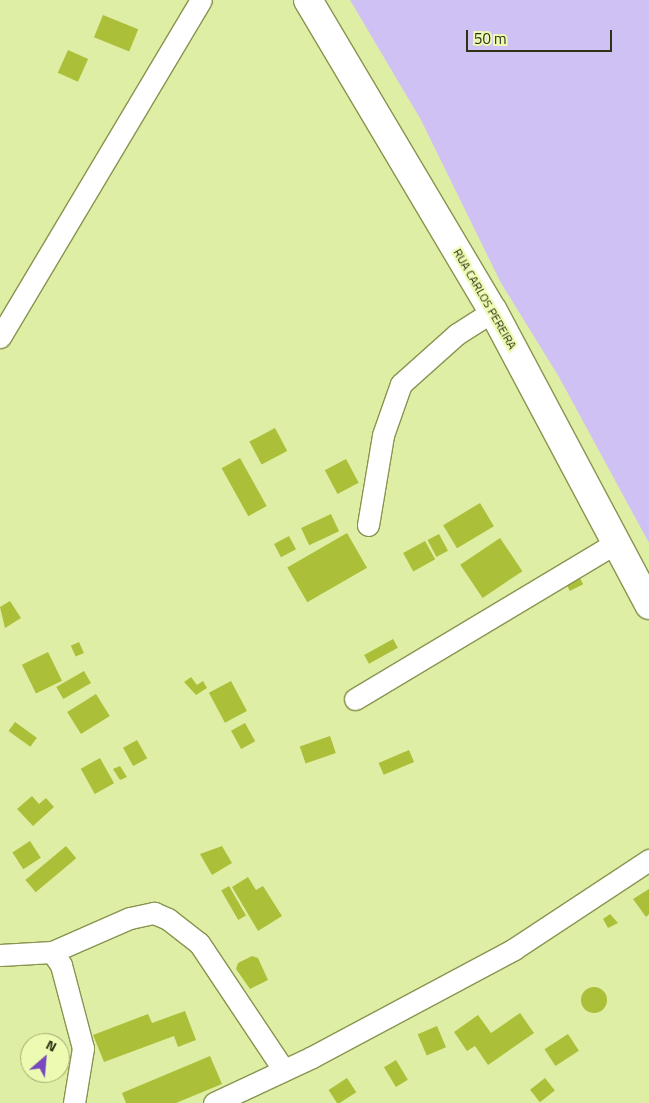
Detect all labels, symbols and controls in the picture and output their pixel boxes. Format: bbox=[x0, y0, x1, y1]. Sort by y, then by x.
scale bar bbox=[469, 20, 615, 52]
text: 50 m bbox=[474, 27, 507, 50]
street label: RUA CARLOS PEREIRA bbox=[450, 246, 520, 352]
north arrow bbox=[20, 1033, 70, 1083]
text: N bbox=[42, 1034, 61, 1057]

